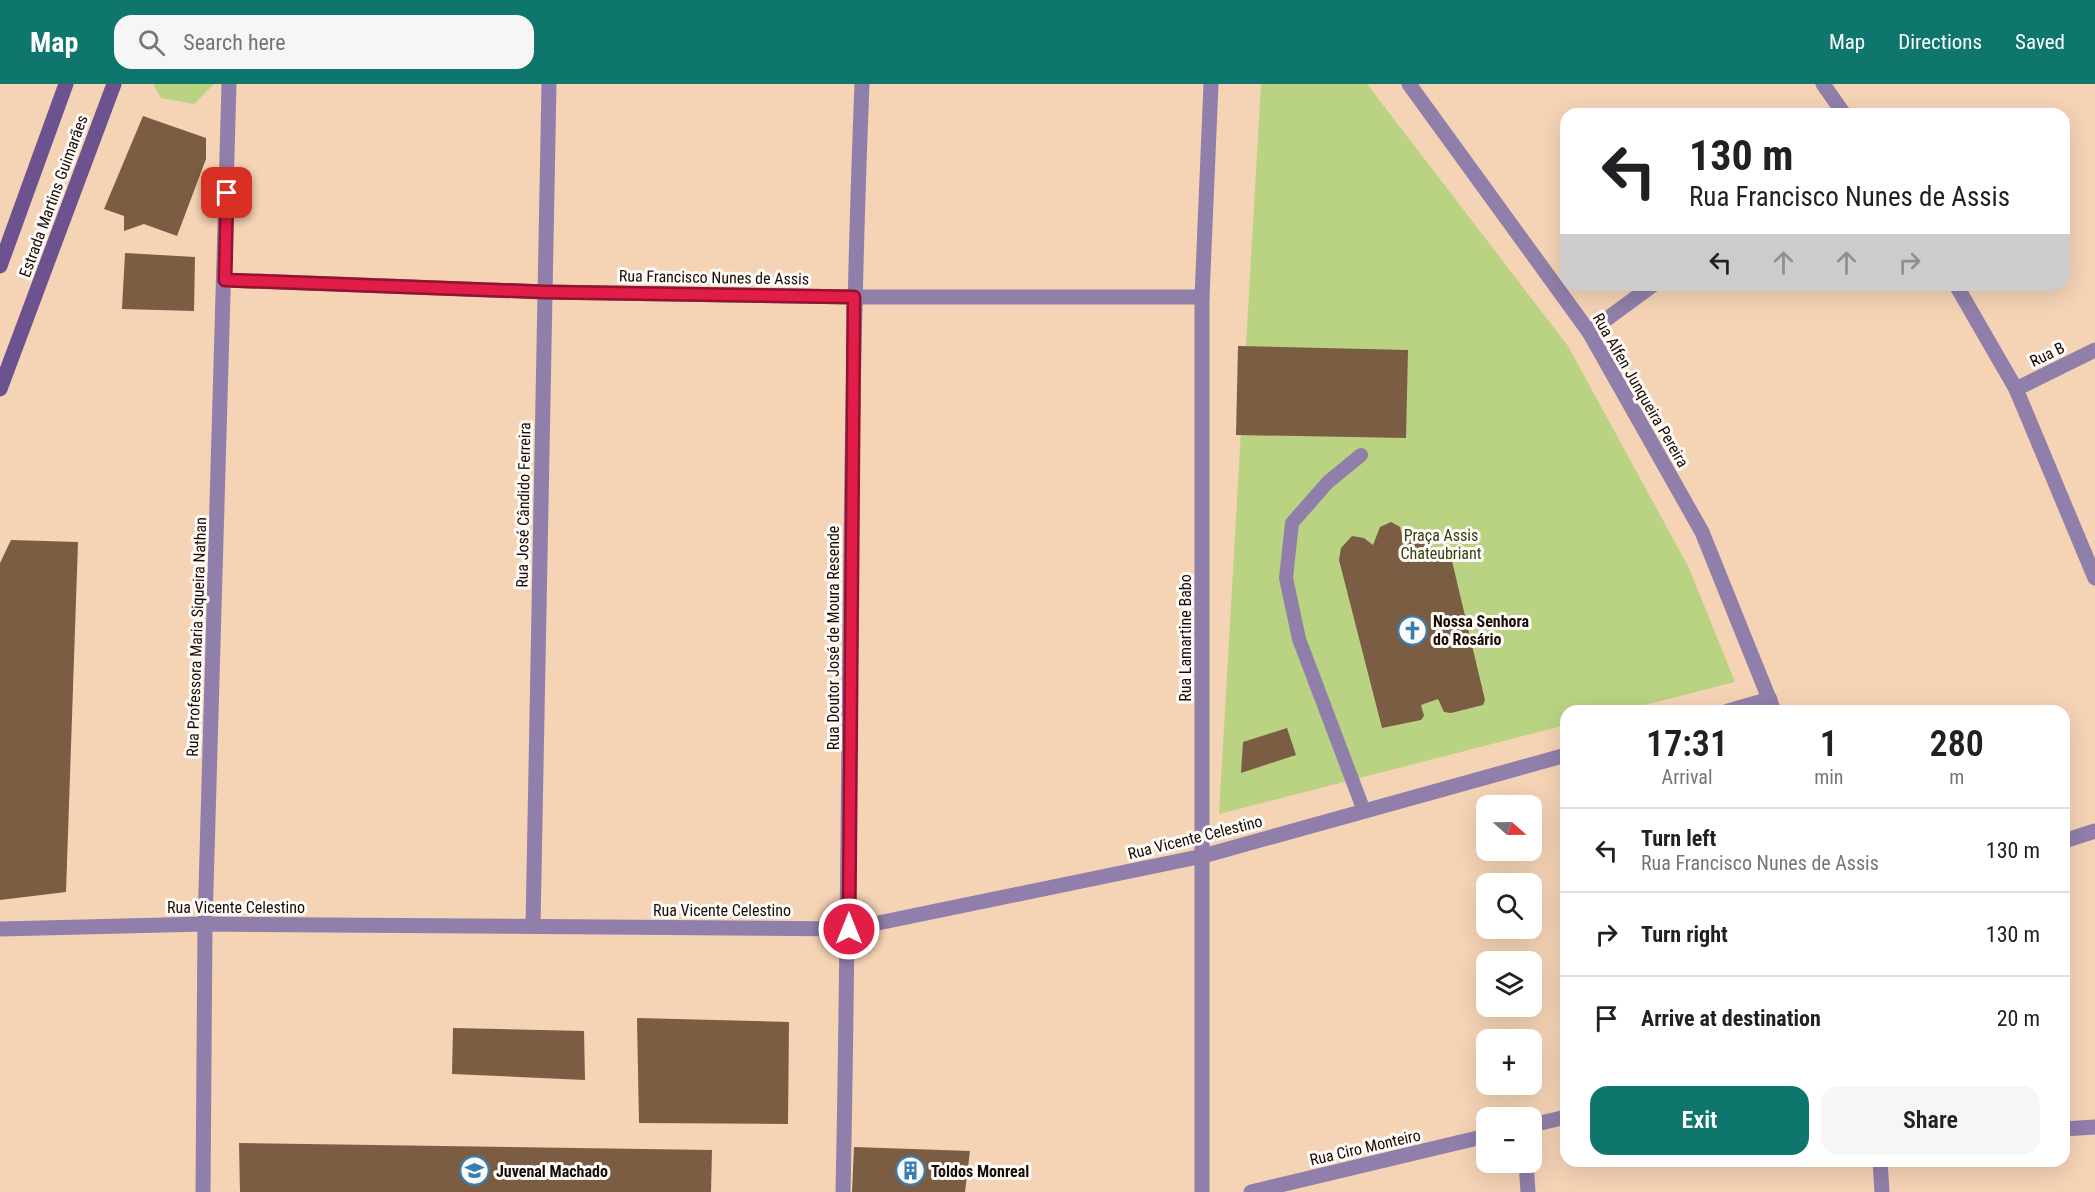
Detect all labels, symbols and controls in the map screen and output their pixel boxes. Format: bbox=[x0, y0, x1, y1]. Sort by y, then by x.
search box bbox=[114, 15, 534, 69]
text: Map bbox=[30, 26, 78, 59]
icon: search bbox=[135, 26, 168, 59]
text: Search here bbox=[183, 30, 286, 55]
text: Map bbox=[1829, 30, 1865, 54]
text: Directions bbox=[1898, 30, 1982, 54]
text: Saved bbox=[2015, 30, 2065, 54]
street label: Estrada Martins Guimarães bbox=[15, 112, 92, 280]
text: 130 m bbox=[1689, 131, 1794, 180]
icon: left bbox=[1590, 132, 1668, 210]
pin bbox=[201, 167, 252, 218]
icon: arrive bbox=[210, 176, 243, 209]
text: Rua Francisco Nunes de Assis bbox=[1689, 181, 2010, 213]
icon: left bbox=[1704, 246, 1737, 279]
icon: ahead bbox=[1767, 246, 1800, 279]
icon: ahead bbox=[1830, 246, 1863, 279]
icon: right bbox=[1893, 246, 1926, 279]
street label: Rua Francisco Nunes de Assis bbox=[619, 266, 809, 289]
street label: Rua Alfen Junqueira Pereira bbox=[1589, 310, 1692, 471]
street label: Rua B bbox=[2027, 338, 2068, 371]
street label: Rua José Cândido Ferreira bbox=[513, 422, 534, 588]
street label: Rua Professora Maria Siqueira Nathan bbox=[183, 517, 210, 757]
street label: Rua Doutor José de Moura Resende bbox=[824, 526, 843, 750]
park label: Praça Assis Chateubriant bbox=[1400, 526, 1482, 563]
street label: Rua Lamartine Babo bbox=[1176, 574, 1195, 702]
place label: Nossa Senhora do Rosário bbox=[1433, 612, 1530, 649]
church icon: Nossa Senhora do Rosário bbox=[1396, 614, 1428, 646]
text: 17:31 bbox=[1646, 723, 1728, 765]
text: 1 bbox=[1820, 723, 1838, 765]
text: 280 bbox=[1930, 723, 1984, 765]
text: Arrival bbox=[1662, 765, 1713, 789]
text: min bbox=[1814, 765, 1843, 789]
text: m bbox=[1949, 765, 1964, 789]
north arrow bbox=[1476, 795, 1542, 861]
map controls bbox=[1476, 795, 1542, 1173]
street label: Rua Vicente Celestino bbox=[1126, 812, 1264, 863]
text: Turn left bbox=[1641, 826, 1716, 851]
icon: left bbox=[1590, 834, 1623, 867]
text: 130 m bbox=[1986, 838, 2040, 863]
text: Rua Francisco Nunes de Assis bbox=[1641, 851, 1879, 875]
button: search bbox=[1476, 873, 1542, 939]
position arrow bbox=[817, 897, 881, 961]
street label: Rua Vicente Celestino bbox=[167, 898, 305, 917]
street label: Rua Vicente Celestino bbox=[653, 901, 791, 920]
icon: right bbox=[1590, 918, 1623, 951]
text: Turn right bbox=[1641, 922, 1728, 947]
text: 130 m bbox=[1986, 922, 2040, 947]
button: layers bbox=[1476, 951, 1542, 1017]
icon: arrive bbox=[1590, 1002, 1623, 1035]
text: Arrive at destination bbox=[1641, 1006, 1821, 1031]
text: 20 m bbox=[1997, 1006, 2040, 1031]
button: + bbox=[1476, 1029, 1542, 1095]
button: Exit bbox=[1590, 1086, 1809, 1155]
button: Share bbox=[1821, 1086, 2040, 1155]
button: − bbox=[1476, 1107, 1542, 1173]
street label: Rua Ciro Monteiro bbox=[1308, 1125, 1422, 1169]
school or university icon: Juvenal Machado bbox=[459, 1155, 491, 1187]
building icon: Toldos Monreal bbox=[894, 1155, 926, 1187]
place label: Juvenal Machado bbox=[496, 1162, 608, 1181]
place label: Toldos Monreal bbox=[931, 1162, 1029, 1181]

